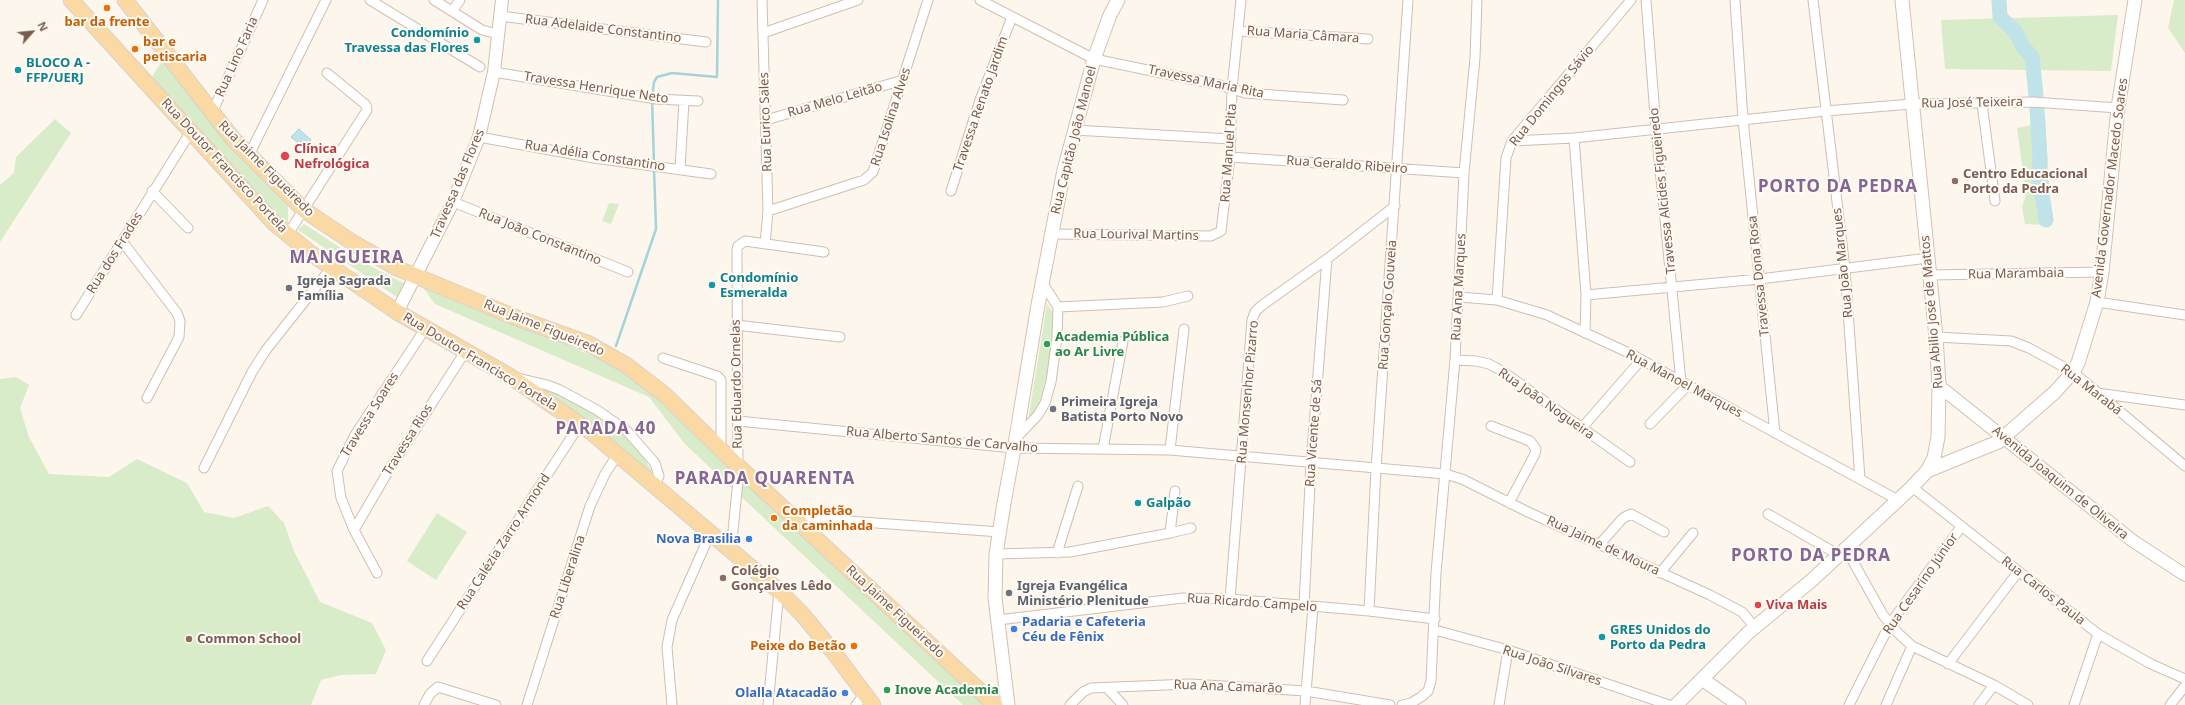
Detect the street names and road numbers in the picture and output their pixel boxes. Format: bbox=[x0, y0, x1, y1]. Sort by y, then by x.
street label: Rua Adelaide Constantino bbox=[524, 12, 682, 46]
street label: Rua Lino Faria bbox=[212, 14, 262, 100]
street label: Rua Maria Câmara bbox=[1246, 23, 1360, 47]
street label: Travessa Renato Jardim bbox=[950, 34, 1012, 174]
street label: Rua Domingos Sávio bbox=[1506, 42, 1598, 150]
street label: Travessa Maria Rita bbox=[1147, 62, 1265, 102]
street label: Rua Capitão João Manoel bbox=[1048, 64, 1100, 216]
street label: Rua Isolina Alves bbox=[868, 66, 914, 168]
street label: Travessa Henrique Neto bbox=[523, 69, 669, 107]
street label: Rua Eurico Sales bbox=[756, 72, 776, 172]
street label: Avenida Governador Macedo Soares bbox=[2089, 77, 2131, 299]
street label: Rua Melo Leitão bbox=[786, 79, 884, 121]
street label: Rua José Teixeira bbox=[1921, 94, 2023, 112]
street label: Rua Doutor Francisco Portela bbox=[158, 96, 290, 236]
street label: Rua Manuel Pita bbox=[1218, 103, 1240, 203]
street label: Travessa Alcides Figueiredo bbox=[1646, 107, 1680, 275]
street label: Rua Jaime Figueiredo bbox=[215, 118, 317, 220]
street label: Travessa das Flores bbox=[428, 127, 488, 241]
street label: Rua Adélia Constantino bbox=[524, 137, 666, 175]
street label: Rua Geraldo Ribeiro bbox=[1286, 153, 1408, 177]
street label: Rua João Constantino bbox=[476, 205, 604, 269]
street label: Rua João Marques bbox=[1829, 207, 1857, 319]
street label: Rua dos Frades bbox=[84, 209, 146, 297]
street label: Travessa Dona Rosa bbox=[1745, 215, 1773, 337]
street label: Rua Lourival Martins bbox=[1073, 226, 1199, 244]
street label: Rua Ana Marques bbox=[1448, 233, 1470, 341]
street label: Rua Abilio José de Mattos bbox=[1918, 235, 1946, 389]
street label: Rua Gonçalo Gouveia bbox=[1376, 239, 1400, 371]
street label: Rua Marambaia bbox=[1968, 265, 2064, 283]
street label: Rua Jaime Figueiredo bbox=[481, 297, 607, 359]
street label: Rua Doutor Francisco Portela bbox=[400, 310, 560, 414]
street label: Rua Eduardo Ornelas bbox=[728, 319, 746, 449]
street label: Rua Monsenhor Pizarro bbox=[1234, 320, 1262, 464]
street label: Rua Manoel Marques bbox=[1623, 347, 1745, 421]
street label: Rua Marabá bbox=[2057, 361, 2125, 419]
street label: Rua João Nogueira bbox=[1495, 365, 1597, 443]
street label: Travessa Soares bbox=[338, 370, 402, 460]
street label: Rua Vicente de Sá bbox=[1302, 379, 1326, 487]
street label: Travessa Rios bbox=[380, 401, 436, 479]
street label: Avenida Joaquim de Oliveira bbox=[1989, 423, 2131, 543]
street label: Rua Alberto Santos de Carvalho bbox=[845, 424, 1039, 456]
street label: Rua Calézia Zarro Armond bbox=[454, 471, 554, 613]
street label: Rua Jaime de Moura bbox=[1544, 513, 1662, 579]
street label: Rua Cesarino Júnior bbox=[1880, 530, 1962, 638]
street label: Rua Liberalina bbox=[547, 533, 589, 621]
street label: Rua Carlos Paula bbox=[1998, 553, 2088, 629]
street label: Rua Jaime Figueiredo bbox=[843, 562, 947, 662]
street label: Rua Ricardo Campelo bbox=[1186, 591, 1318, 615]
street label: Rua João Silvares bbox=[1501, 643, 1603, 689]
street label: Rua Ana Camarão bbox=[1173, 677, 1283, 697]

